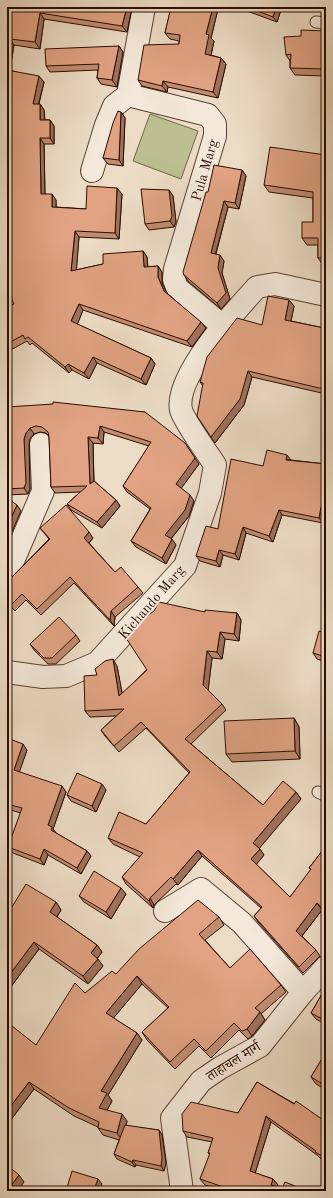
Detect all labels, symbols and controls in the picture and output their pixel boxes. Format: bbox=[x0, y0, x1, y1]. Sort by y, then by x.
street label: Pula Marg bbox=[189, 137, 221, 203]
street label: Kichando Marg bbox=[116, 563, 188, 642]
street label: ताहाचल मार्ग bbox=[202, 1038, 264, 1084]

